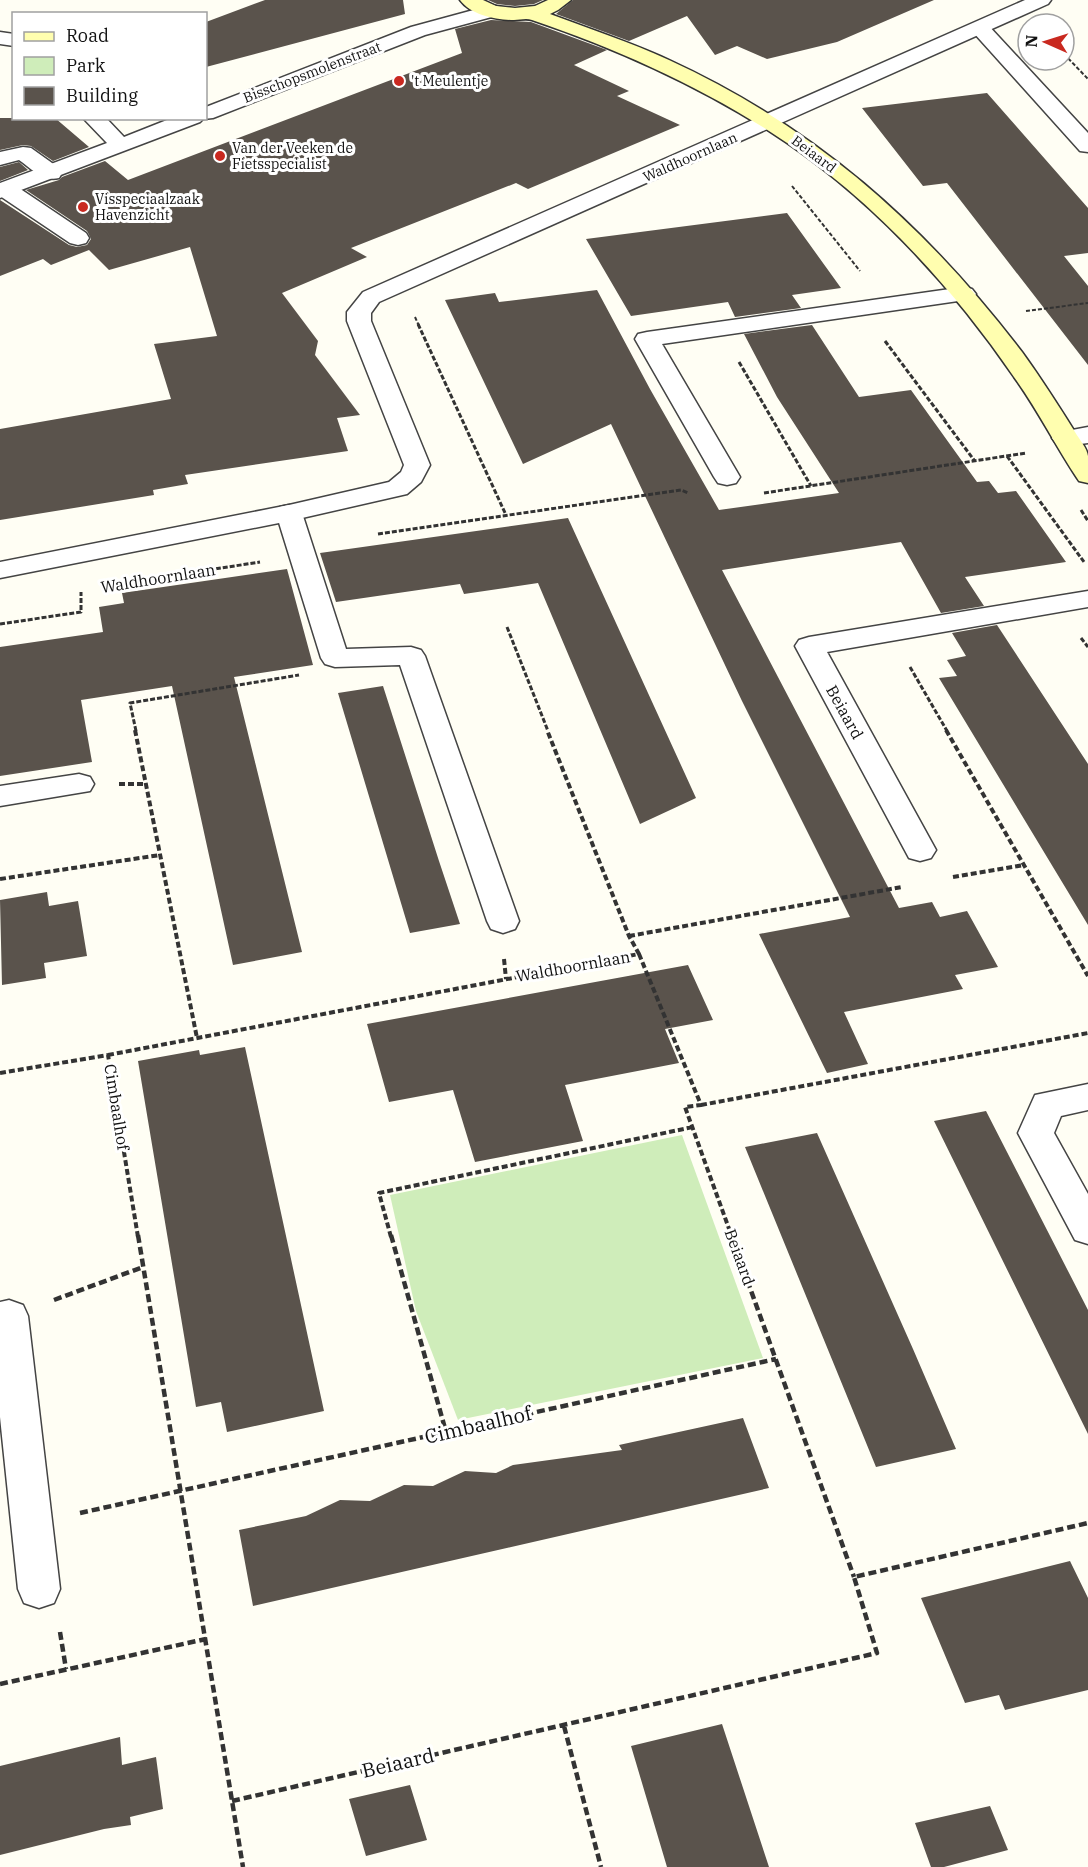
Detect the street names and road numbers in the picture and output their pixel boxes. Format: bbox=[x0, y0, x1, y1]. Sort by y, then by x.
street label: Bisschopsmolenstraat bbox=[240, 37, 384, 107]
street label: Waldhoornlaan bbox=[640, 128, 740, 186]
street label: Beiaard bbox=[788, 131, 840, 177]
street label: Waldhoornlaan bbox=[99, 559, 217, 597]
street label: Beiaard bbox=[822, 682, 868, 743]
street label: Waldhoornlaan bbox=[514, 946, 632, 986]
street label: Cimbaalhof bbox=[100, 1062, 134, 1153]
street label: Beiaard bbox=[721, 1226, 760, 1288]
street label: Cimbaalhof bbox=[422, 1399, 535, 1450]
street label: Beiaard bbox=[359, 1741, 437, 1784]

